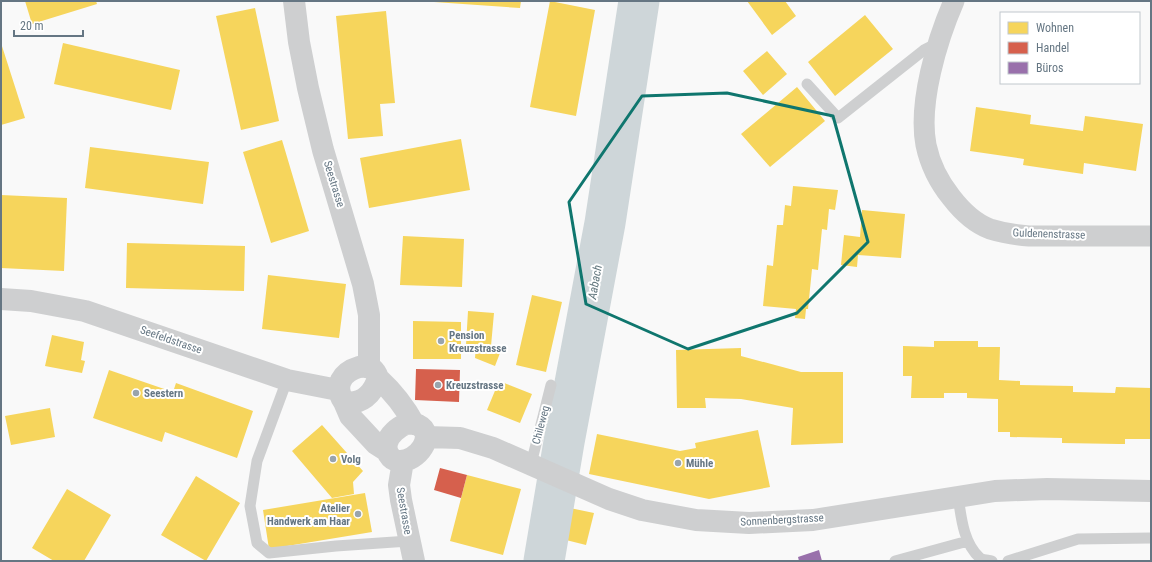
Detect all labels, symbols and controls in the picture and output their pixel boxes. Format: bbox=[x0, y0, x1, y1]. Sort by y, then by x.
scale bar bbox=[14, 12, 83, 38]
legend bbox=[1000, 12, 1140, 84]
text: 20 m bbox=[20, 19, 44, 33]
text: Wohnen bbox=[1036, 21, 1074, 35]
text: Handel bbox=[1036, 41, 1069, 55]
text: Büros bbox=[1036, 61, 1063, 75]
street label: Seestrasse bbox=[321, 159, 347, 209]
street label: Guldenenstrasse bbox=[1012, 226, 1086, 242]
water label: Aabach bbox=[585, 263, 605, 301]
street label: Seefeldstrasse bbox=[138, 323, 204, 357]
place label: Pension Kreuzstrasse bbox=[449, 329, 507, 355]
marker: Pension Kreuzstrasse bbox=[436, 336, 446, 346]
place label: Kreuzstrasse bbox=[446, 379, 504, 392]
marker: Kreuzstrasse bbox=[433, 380, 443, 390]
place label: Seestern bbox=[144, 387, 183, 400]
marker: Seestern bbox=[131, 388, 141, 398]
street label: Chileweg bbox=[530, 404, 552, 446]
place label: Volg bbox=[341, 453, 361, 466]
marker: Volg bbox=[328, 454, 338, 464]
place label: Mühle bbox=[686, 457, 713, 470]
marker: Mühle bbox=[673, 458, 683, 468]
street label: Seestrasse bbox=[393, 486, 415, 536]
place label: Atelier Handwerk am Haar bbox=[267, 502, 350, 528]
marker: Atelier Handwerk am Haar bbox=[353, 509, 363, 519]
street label: Sonnenbergstrasse bbox=[740, 511, 824, 529]

